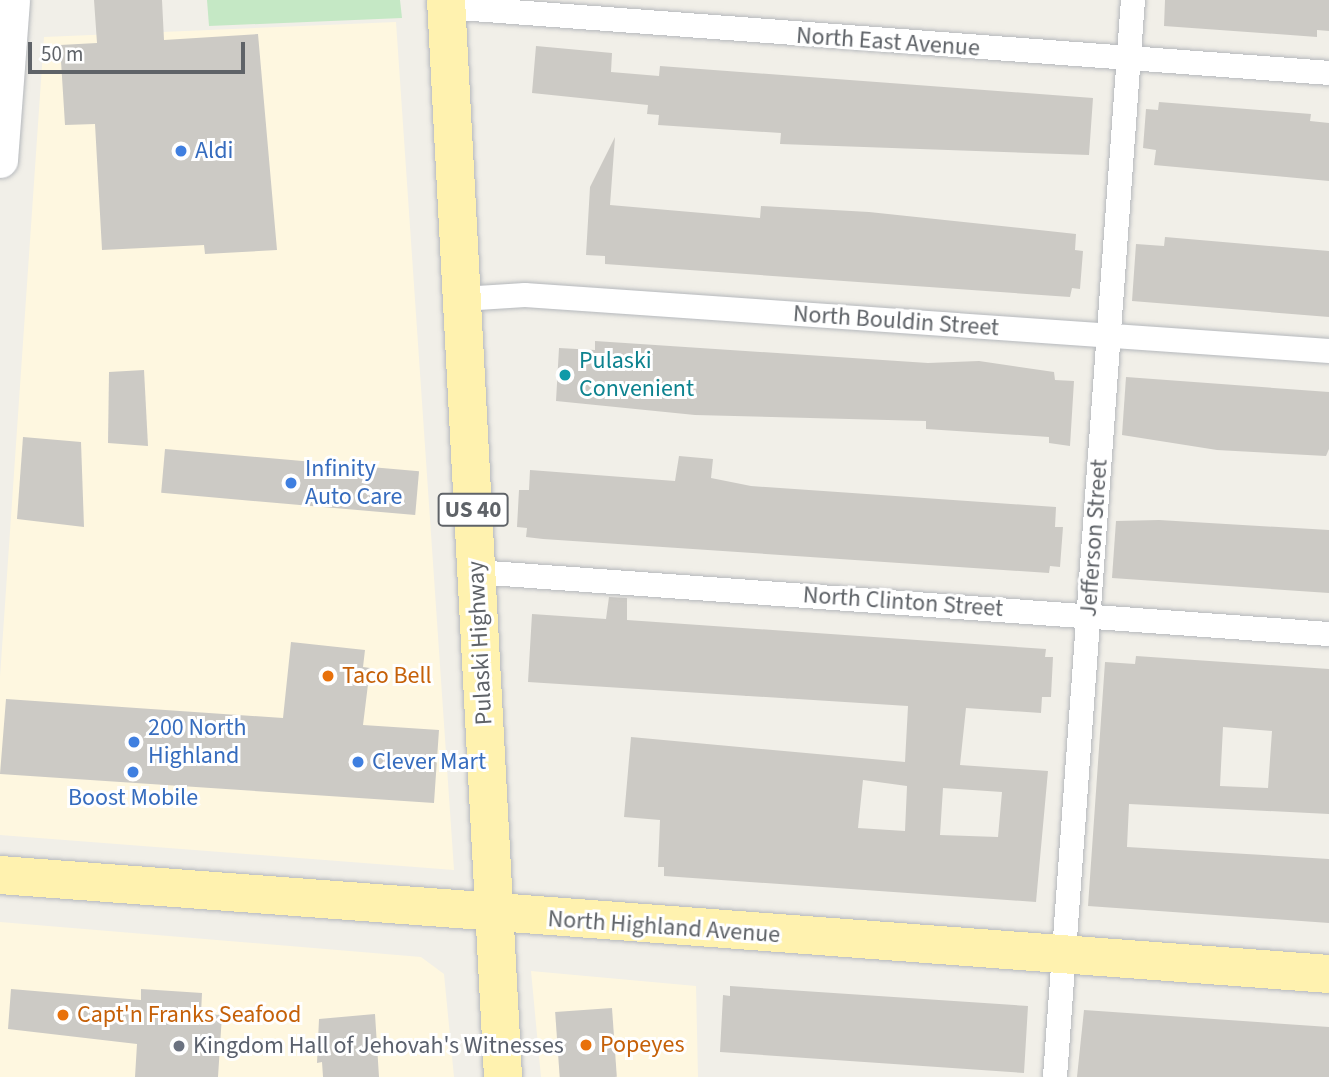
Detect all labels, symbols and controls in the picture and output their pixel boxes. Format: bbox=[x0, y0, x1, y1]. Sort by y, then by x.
street label: North East Avenue bbox=[795, 21, 981, 63]
scale bar bbox=[32, 28, 248, 72]
text: 50 m bbox=[41, 39, 83, 69]
place label: Aldi bbox=[195, 137, 233, 165]
marker: Aldi bbox=[173, 143, 189, 159]
street label: North Bouldin Street bbox=[792, 299, 1000, 343]
place label: Pulaski Convenient bbox=[579, 347, 694, 403]
marker: Pulaski Convenient bbox=[557, 367, 573, 383]
place label: Infinity Auto Care bbox=[305, 455, 402, 511]
street label: Jefferson Street bbox=[1074, 458, 1114, 618]
marker: Infinity Auto Care bbox=[283, 475, 299, 491]
road number: US 40 bbox=[436, 490, 510, 530]
street label: Pulaski Highway bbox=[461, 560, 499, 726]
street label: North Clinton Street bbox=[802, 581, 1004, 623]
place label: Taco Bell bbox=[342, 662, 432, 690]
marker: Taco Bell bbox=[320, 668, 336, 684]
place label: 200 North Highland bbox=[148, 714, 247, 770]
marker: 200 North Highland bbox=[126, 734, 142, 750]
place label: Clever Mart bbox=[372, 748, 486, 776]
marker: Clever Mart bbox=[350, 754, 366, 770]
marker: Boost Mobile bbox=[125, 764, 141, 780]
place label: Boost Mobile bbox=[68, 784, 198, 812]
street label: North Highland Avenue bbox=[547, 905, 781, 949]
place label: Capt'n Franks Seafood bbox=[77, 1001, 301, 1029]
marker: Capt'n Franks Seafood bbox=[55, 1007, 71, 1023]
place label: Popeyes bbox=[600, 1031, 684, 1059]
place label: Kingdom Hall of Jehovah's Witnesses bbox=[193, 1032, 564, 1060]
marker: Popeyes bbox=[578, 1037, 594, 1053]
marker: Kingdom Hall of Jehovah's Witnesses bbox=[171, 1038, 187, 1054]

